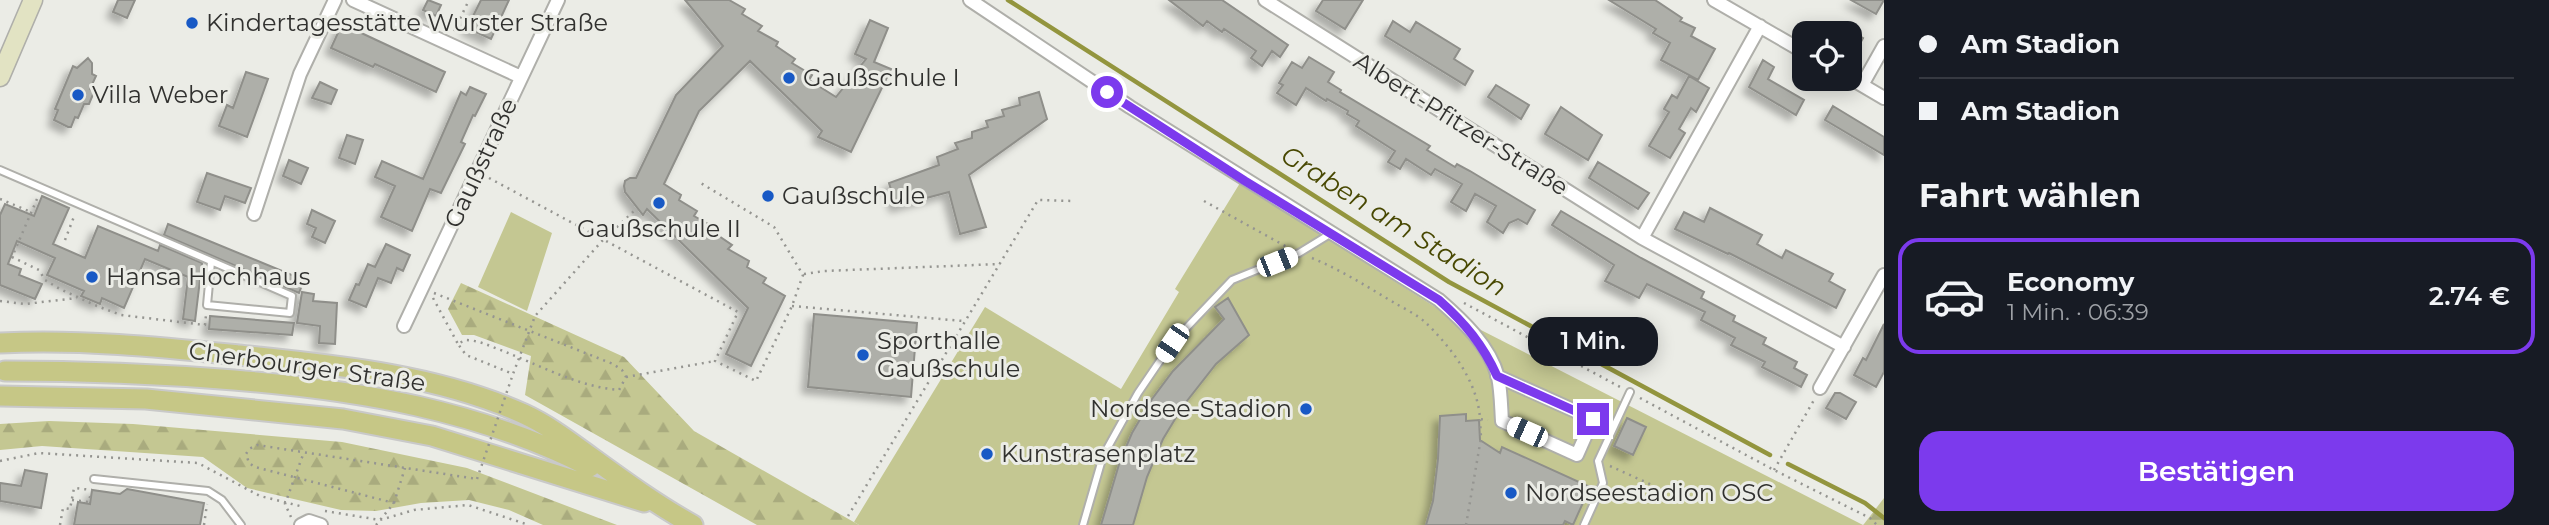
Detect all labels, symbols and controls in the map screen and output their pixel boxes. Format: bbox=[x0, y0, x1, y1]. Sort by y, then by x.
place label: Kindertagesstätte Wurster Straße bbox=[206, 8, 608, 37]
marker: Kindertagesstätte Wurster Straße bbox=[184, 15, 200, 31]
map controls bbox=[1792, 21, 1862, 91]
button: locate bbox=[1792, 21, 1862, 91]
text: Am Stadion bbox=[1961, 28, 2120, 60]
street label: Albert-Pfitzer-Straße bbox=[1349, 46, 1574, 201]
place label: Gaußschule I bbox=[803, 63, 960, 92]
marker: Gaußschule I bbox=[781, 70, 797, 86]
route start bbox=[1091, 76, 1123, 108]
place label: Villa Weber bbox=[92, 80, 228, 109]
marker: Villa Weber bbox=[70, 87, 86, 103]
street label: Gaußstraße bbox=[438, 93, 523, 232]
text: Am Stadion bbox=[1961, 95, 2120, 127]
water label: Graben am Stadion bbox=[1275, 139, 1513, 303]
text: Fahrt wählen bbox=[1919, 176, 2141, 215]
place label: Gaußschule bbox=[782, 181, 925, 210]
marker: Gaußschule bbox=[760, 188, 776, 204]
marker: Gaußschule II bbox=[651, 195, 667, 211]
place label: Gaußschule II bbox=[577, 214, 741, 243]
car bbox=[1254, 244, 1301, 280]
place label: Hansa Hochhaus bbox=[106, 262, 310, 291]
icon: car bbox=[1923, 265, 1986, 328]
text: Economy bbox=[2007, 266, 2134, 298]
marker: Hansa Hochhaus bbox=[84, 269, 100, 285]
text: 2.74 € bbox=[2429, 280, 2510, 312]
text: 1 Min. · 06:39 bbox=[2007, 298, 2149, 326]
callout: 1 Min. bbox=[1528, 318, 1658, 366]
car bbox=[1152, 320, 1193, 366]
place label: Sporthalle Gaußschule bbox=[877, 326, 1020, 383]
text: 1 Min. bbox=[1560, 327, 1626, 355]
street label: Cherbourger Straße bbox=[187, 336, 427, 397]
marker: Sporthalle Gaußschule bbox=[855, 347, 871, 363]
place label: Nordsee-Stadion bbox=[1090, 394, 1292, 423]
marker: Nordsee-Stadion bbox=[1298, 401, 1314, 417]
route end bbox=[1577, 403, 1609, 435]
car bbox=[1504, 414, 1551, 450]
button: Bestätigen bbox=[1919, 431, 2514, 511]
place label: Kunstrasenplatz bbox=[1001, 439, 1196, 468]
marker: Kunstrasenplatz bbox=[979, 446, 995, 462]
place label: Nordseestadion OSC bbox=[1525, 478, 1773, 507]
marker: Nordseestadion OSC bbox=[1503, 485, 1519, 501]

